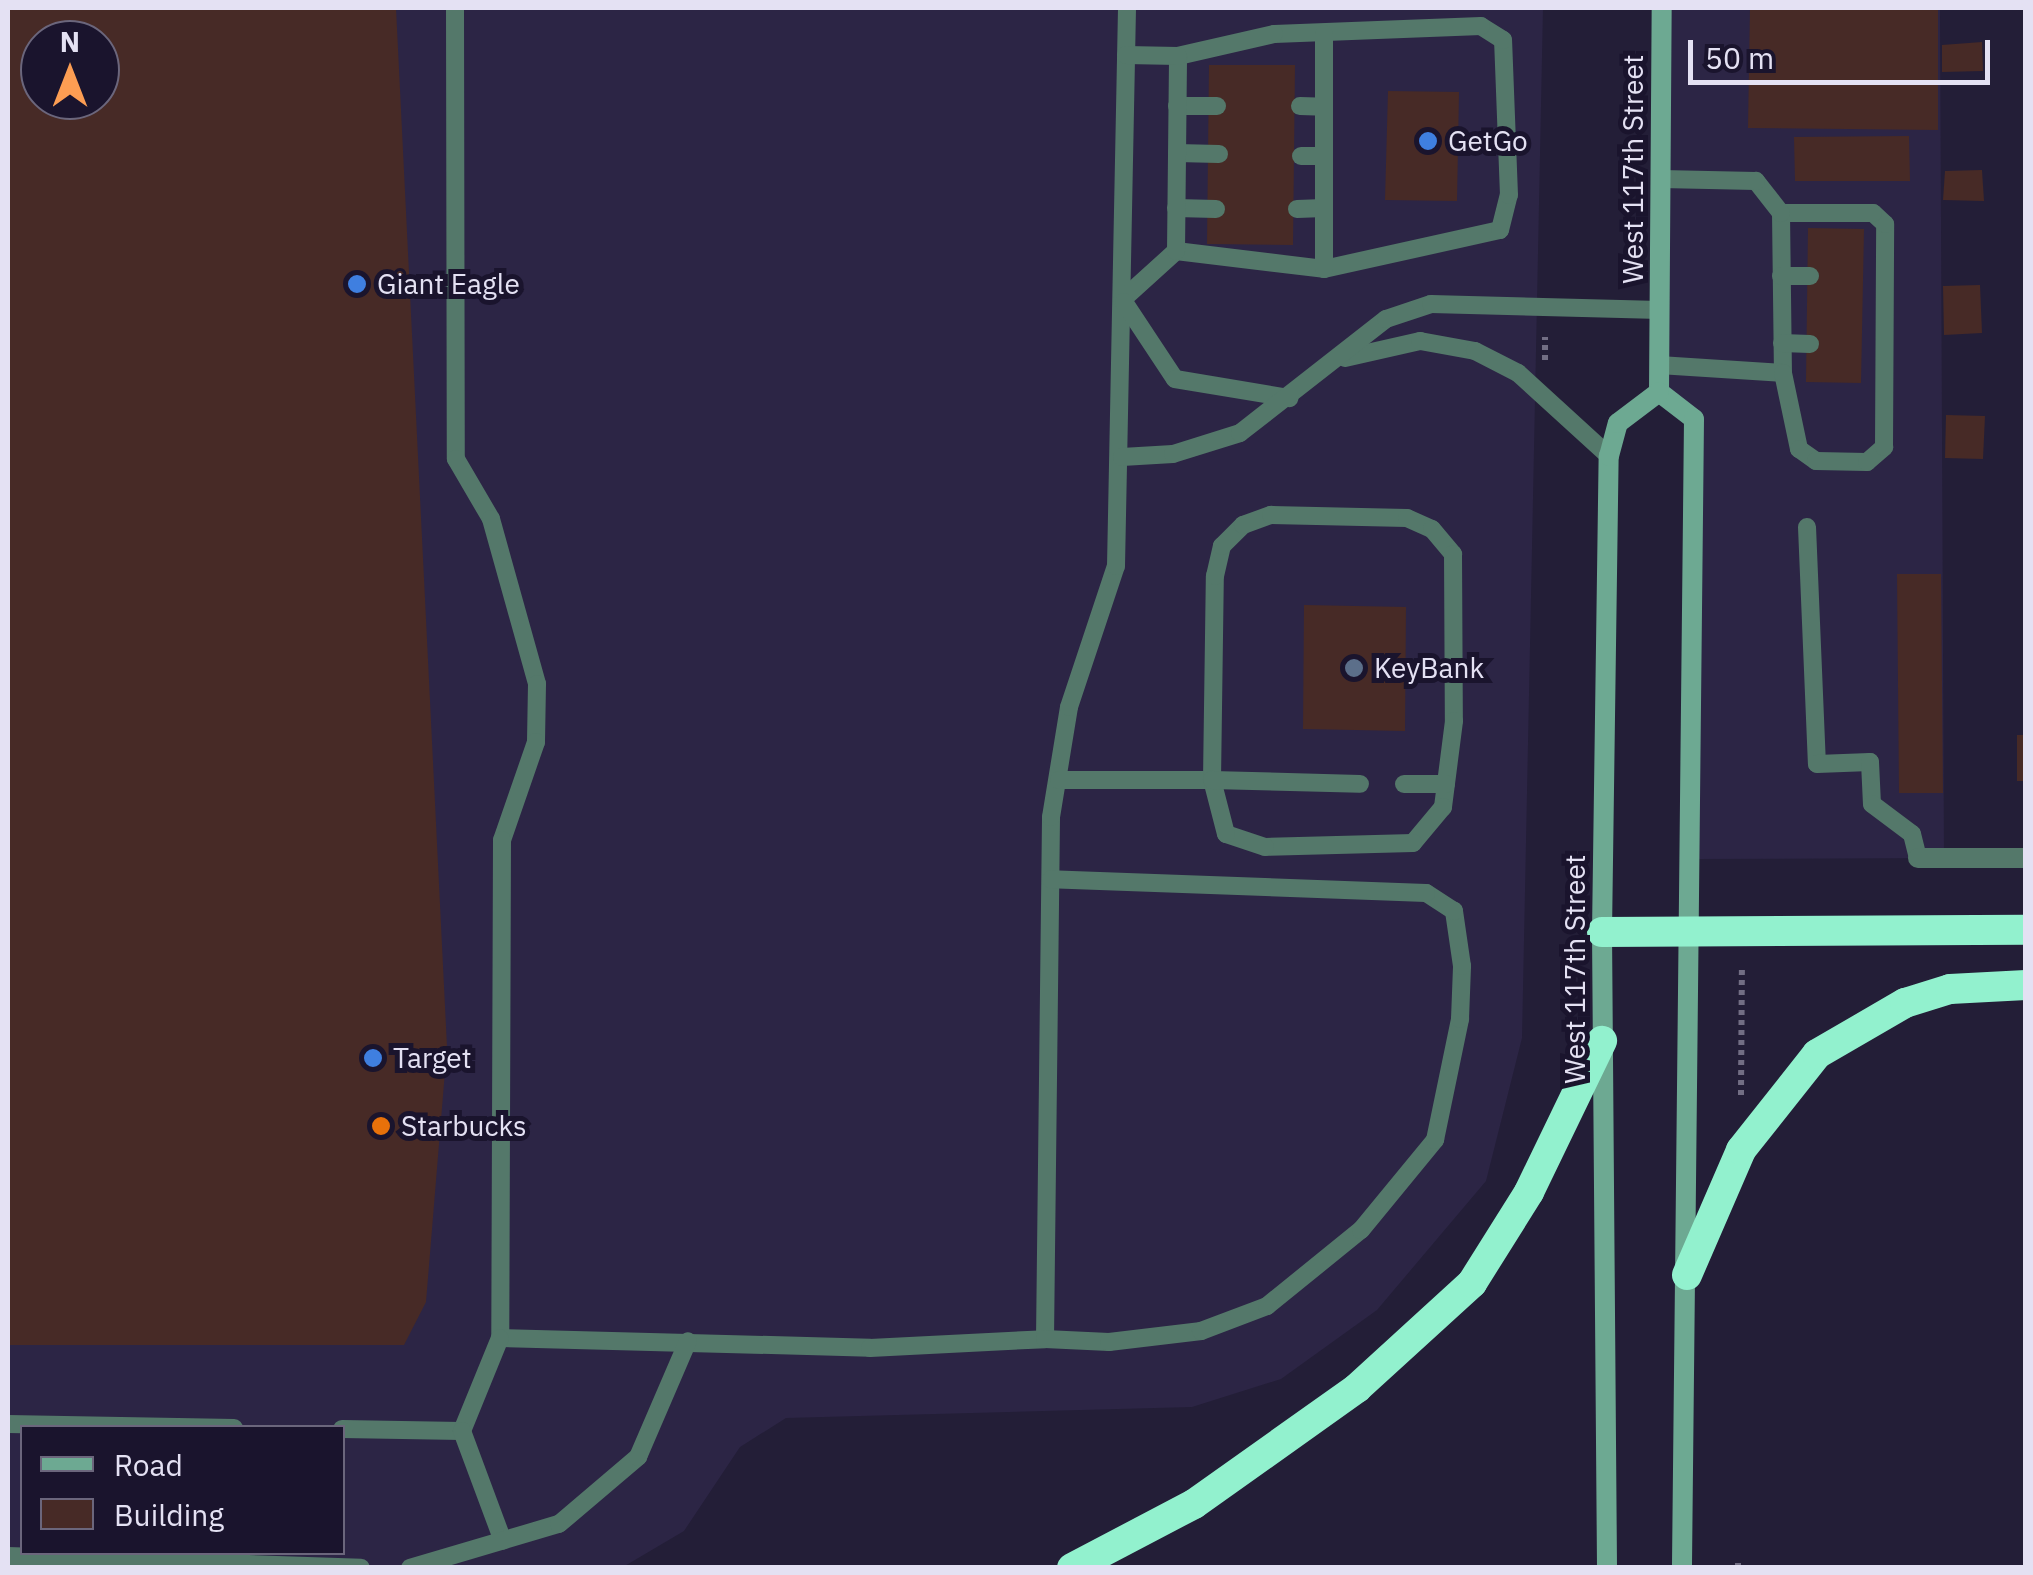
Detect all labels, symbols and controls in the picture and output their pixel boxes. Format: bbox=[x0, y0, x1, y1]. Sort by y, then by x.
north arrow bbox=[20, 20, 120, 120]
scale bar bbox=[1693, 20, 1996, 82]
text: N bbox=[60, 23, 80, 60]
text: 50 m bbox=[1705, 38, 1774, 77]
street label: West 117th Street bbox=[1616, 54, 1650, 284]
place label: GetGo bbox=[1448, 124, 1528, 158]
marker: GetGo bbox=[1417, 130, 1439, 152]
place label: Giant Eagle bbox=[377, 267, 520, 301]
marker: Giant Eagle bbox=[346, 273, 368, 295]
place label: KeyBank bbox=[1374, 651, 1484, 685]
marker: KeyBank bbox=[1343, 657, 1365, 679]
street label: West 117th Street bbox=[1558, 854, 1592, 1084]
place label: Target bbox=[393, 1041, 471, 1075]
marker: Target bbox=[362, 1047, 384, 1069]
place label: Starbucks bbox=[401, 1109, 527, 1143]
marker: Starbucks bbox=[370, 1115, 392, 1137]
legend bbox=[20, 1425, 345, 1555]
text: Road bbox=[114, 1445, 183, 1484]
text: Building bbox=[114, 1495, 224, 1534]

